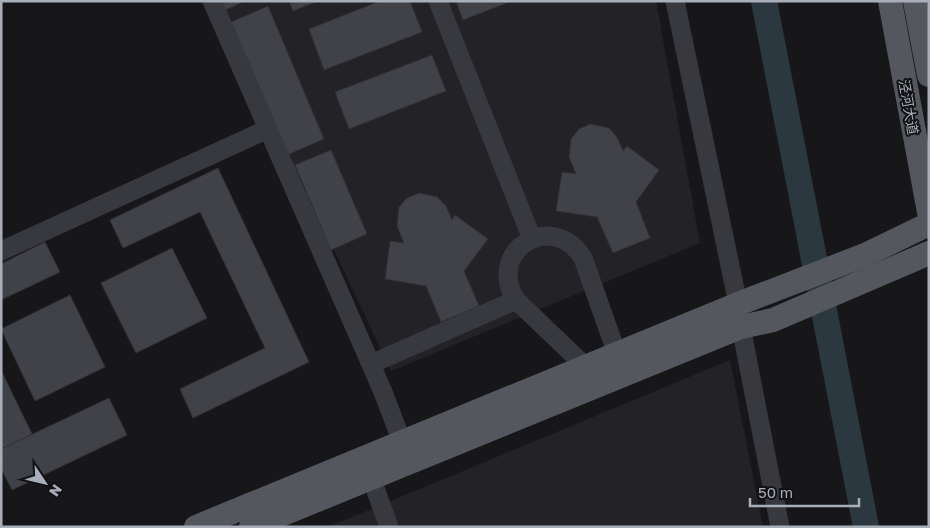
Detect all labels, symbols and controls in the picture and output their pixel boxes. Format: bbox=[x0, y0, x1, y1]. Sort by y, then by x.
street label: 泾河大道 bbox=[896, 78, 922, 136]
north arrow bbox=[20, 458, 70, 508]
scale bar bbox=[750, 476, 859, 508]
text: N bbox=[46, 482, 66, 500]
text: 50 m bbox=[758, 483, 793, 501]

